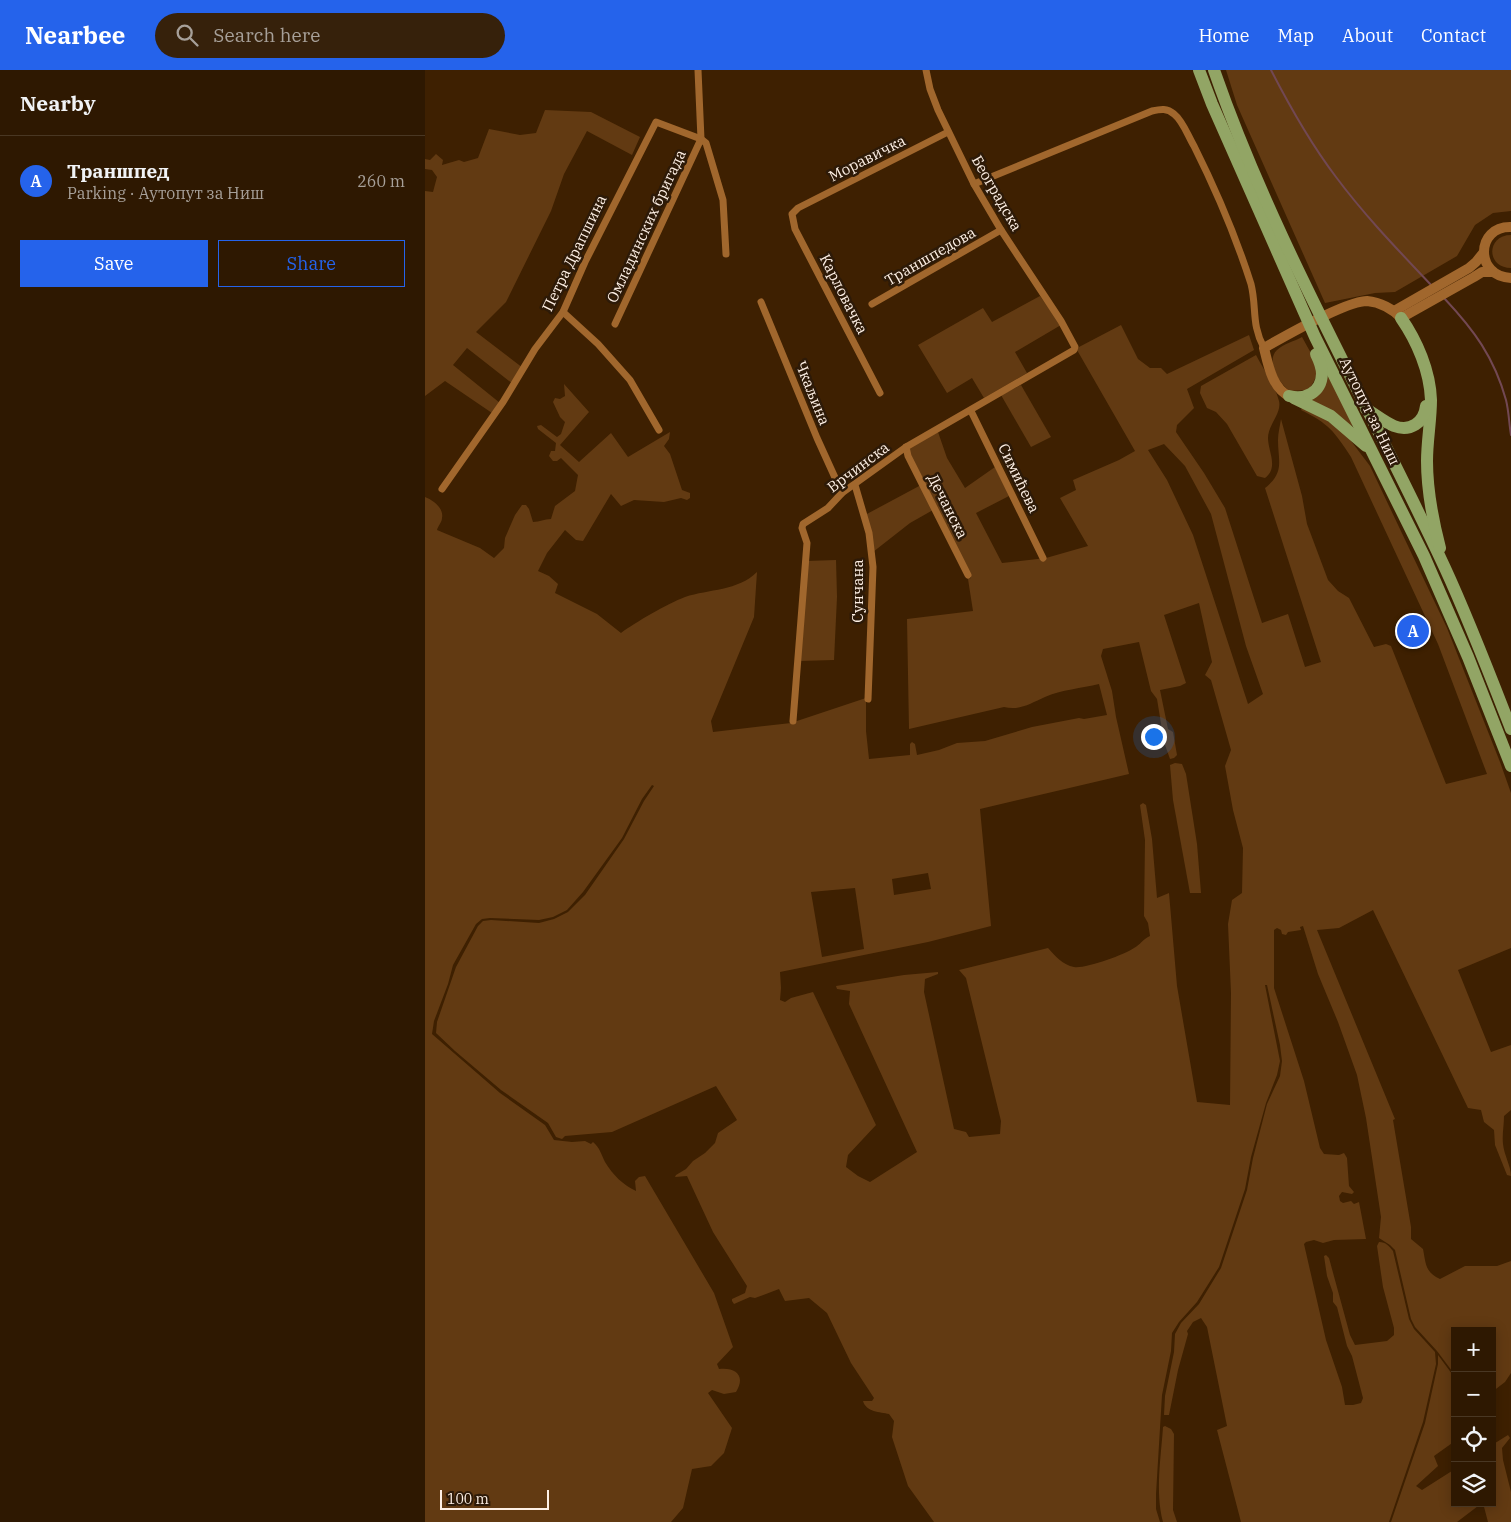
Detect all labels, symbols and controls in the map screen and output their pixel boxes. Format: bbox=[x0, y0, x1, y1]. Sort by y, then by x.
search box bbox=[155, 13, 505, 58]
text: Nearbee bbox=[25, 19, 125, 51]
icon: search bbox=[173, 21, 201, 49]
text: Search here bbox=[213, 23, 320, 47]
text: Home bbox=[1198, 24, 1250, 47]
text: Map bbox=[1278, 24, 1314, 47]
text: About bbox=[1342, 24, 1393, 47]
text: Contact bbox=[1421, 24, 1486, 47]
text: Nearby bbox=[20, 89, 96, 117]
street label: Моравичка bbox=[825, 131, 909, 185]
street label: Омладинских бригада bbox=[602, 146, 690, 306]
street label: Београдска bbox=[968, 152, 1026, 234]
text: Траншпед bbox=[67, 159, 169, 183]
text: A bbox=[30, 171, 42, 191]
text: 260 m bbox=[357, 171, 405, 191]
text: Parking · Аутопут за Ниш bbox=[67, 183, 264, 203]
street label: Петра Драпшина bbox=[538, 192, 610, 314]
street label: Траншпедова bbox=[881, 222, 979, 290]
button: Save bbox=[20, 240, 208, 287]
button: Share bbox=[218, 240, 405, 287]
street label: Карловачка bbox=[816, 251, 872, 337]
street label: Аутопут за Ниш bbox=[1336, 354, 1404, 468]
street label: Чкаљина bbox=[792, 358, 834, 428]
street label: Врчинска bbox=[823, 437, 893, 497]
street label: Симићева bbox=[994, 440, 1044, 516]
street label: Дечанска bbox=[924, 470, 972, 542]
street label: Сунчана bbox=[848, 559, 867, 623]
pin: A bbox=[1397, 612, 1429, 650]
your location bbox=[1141, 724, 1167, 750]
map controls bbox=[1451, 1327, 1496, 1507]
button: + bbox=[1451, 1327, 1496, 1372]
button: − bbox=[1451, 1372, 1496, 1417]
button: locate bbox=[1451, 1417, 1496, 1462]
button: layers bbox=[1451, 1462, 1496, 1507]
scale bar bbox=[440, 1487, 549, 1510]
text: 100 m bbox=[447, 1490, 489, 1508]

